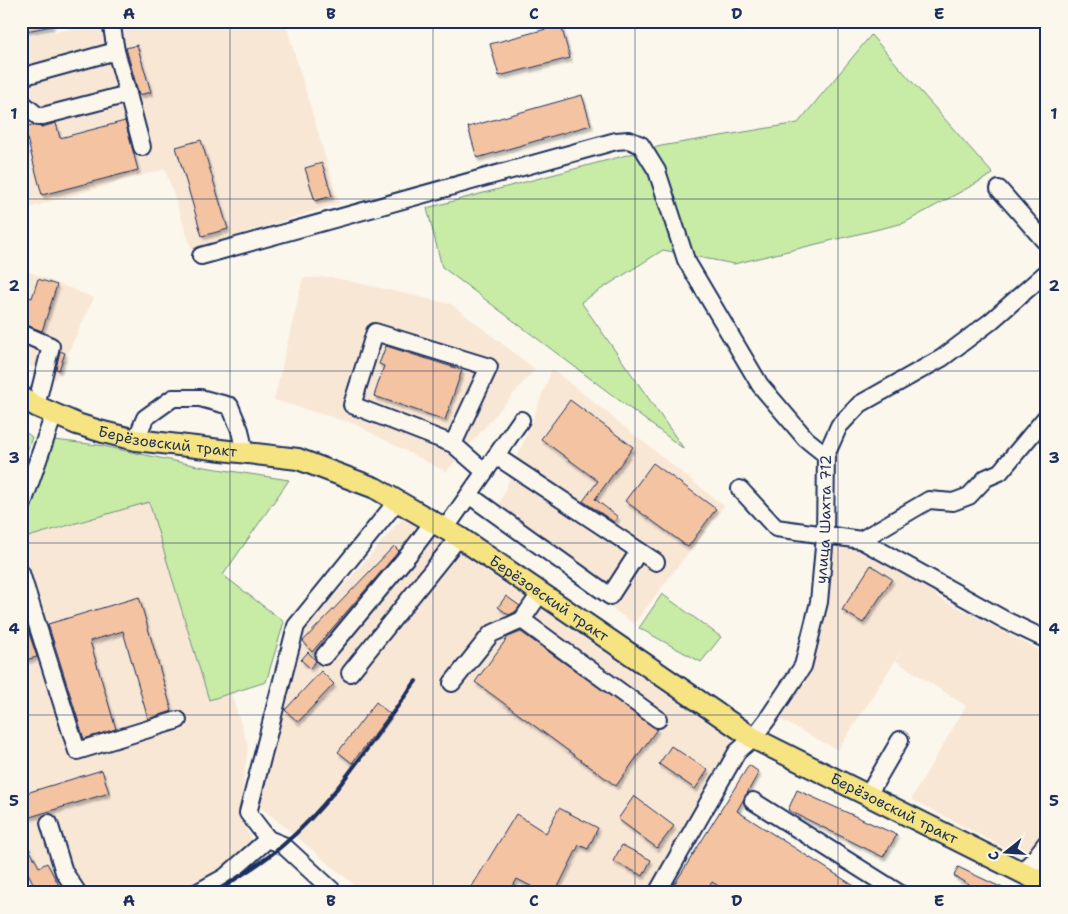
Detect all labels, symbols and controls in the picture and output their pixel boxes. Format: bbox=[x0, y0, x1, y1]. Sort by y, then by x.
text: A bbox=[123, 3, 135, 24]
text: B bbox=[326, 3, 336, 24]
text: C bbox=[529, 3, 539, 24]
text: D bbox=[731, 3, 743, 24]
text: E bbox=[934, 3, 944, 24]
text: 1 bbox=[10, 103, 18, 124]
text: 1 bbox=[1050, 103, 1058, 124]
text: 2 bbox=[8, 275, 20, 296]
text: 2 bbox=[1048, 275, 1060, 296]
street label: Берёзовский тракт bbox=[96, 421, 239, 462]
text: 3 bbox=[8, 447, 20, 468]
text: 3 bbox=[1048, 447, 1060, 468]
street label: улица Шахта 712 bbox=[811, 455, 836, 585]
street label: Берёзовский тракт bbox=[485, 551, 613, 647]
text: 4 bbox=[8, 618, 20, 639]
text: 4 bbox=[1048, 618, 1060, 639]
street label: Берёзовский тракт bbox=[827, 768, 962, 849]
text: 5 bbox=[9, 790, 19, 811]
text: 5 bbox=[1049, 790, 1059, 811]
north arrow bbox=[980, 826, 1030, 876]
text: С bbox=[984, 849, 1003, 863]
text: A bbox=[123, 890, 135, 911]
text: B bbox=[326, 890, 336, 911]
text: C bbox=[529, 890, 539, 911]
text: D bbox=[731, 890, 743, 911]
text: E bbox=[934, 890, 944, 911]

